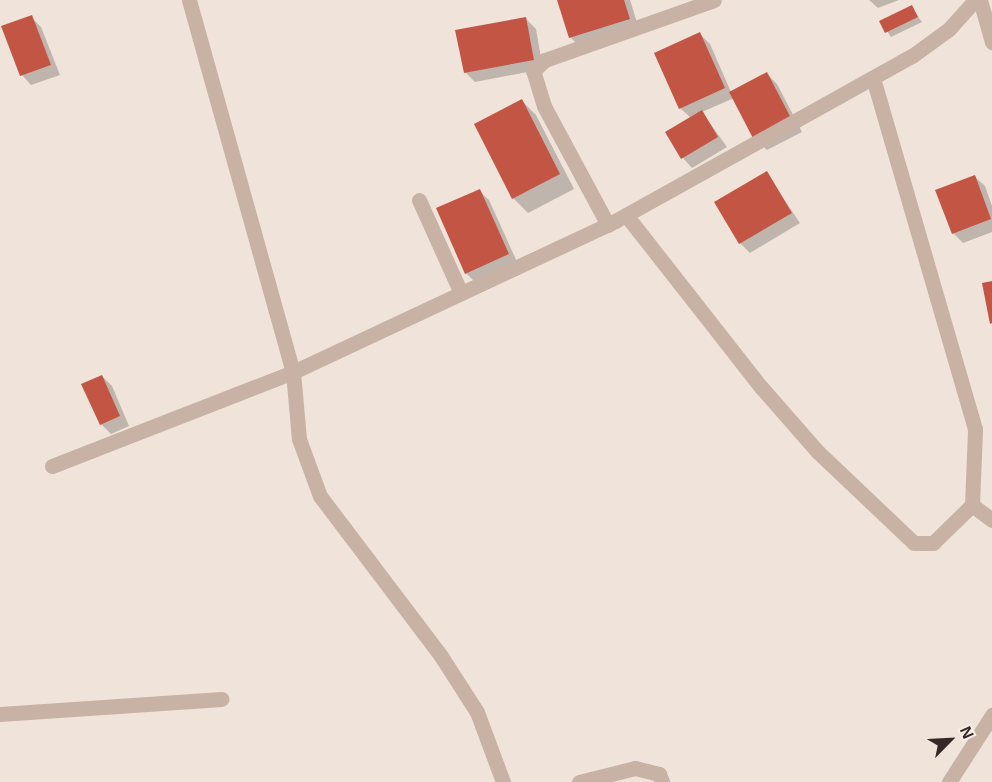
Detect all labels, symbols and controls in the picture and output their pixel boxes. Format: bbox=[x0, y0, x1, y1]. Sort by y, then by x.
north arrow bbox=[920, 710, 980, 770]
text: N bbox=[957, 724, 977, 741]

